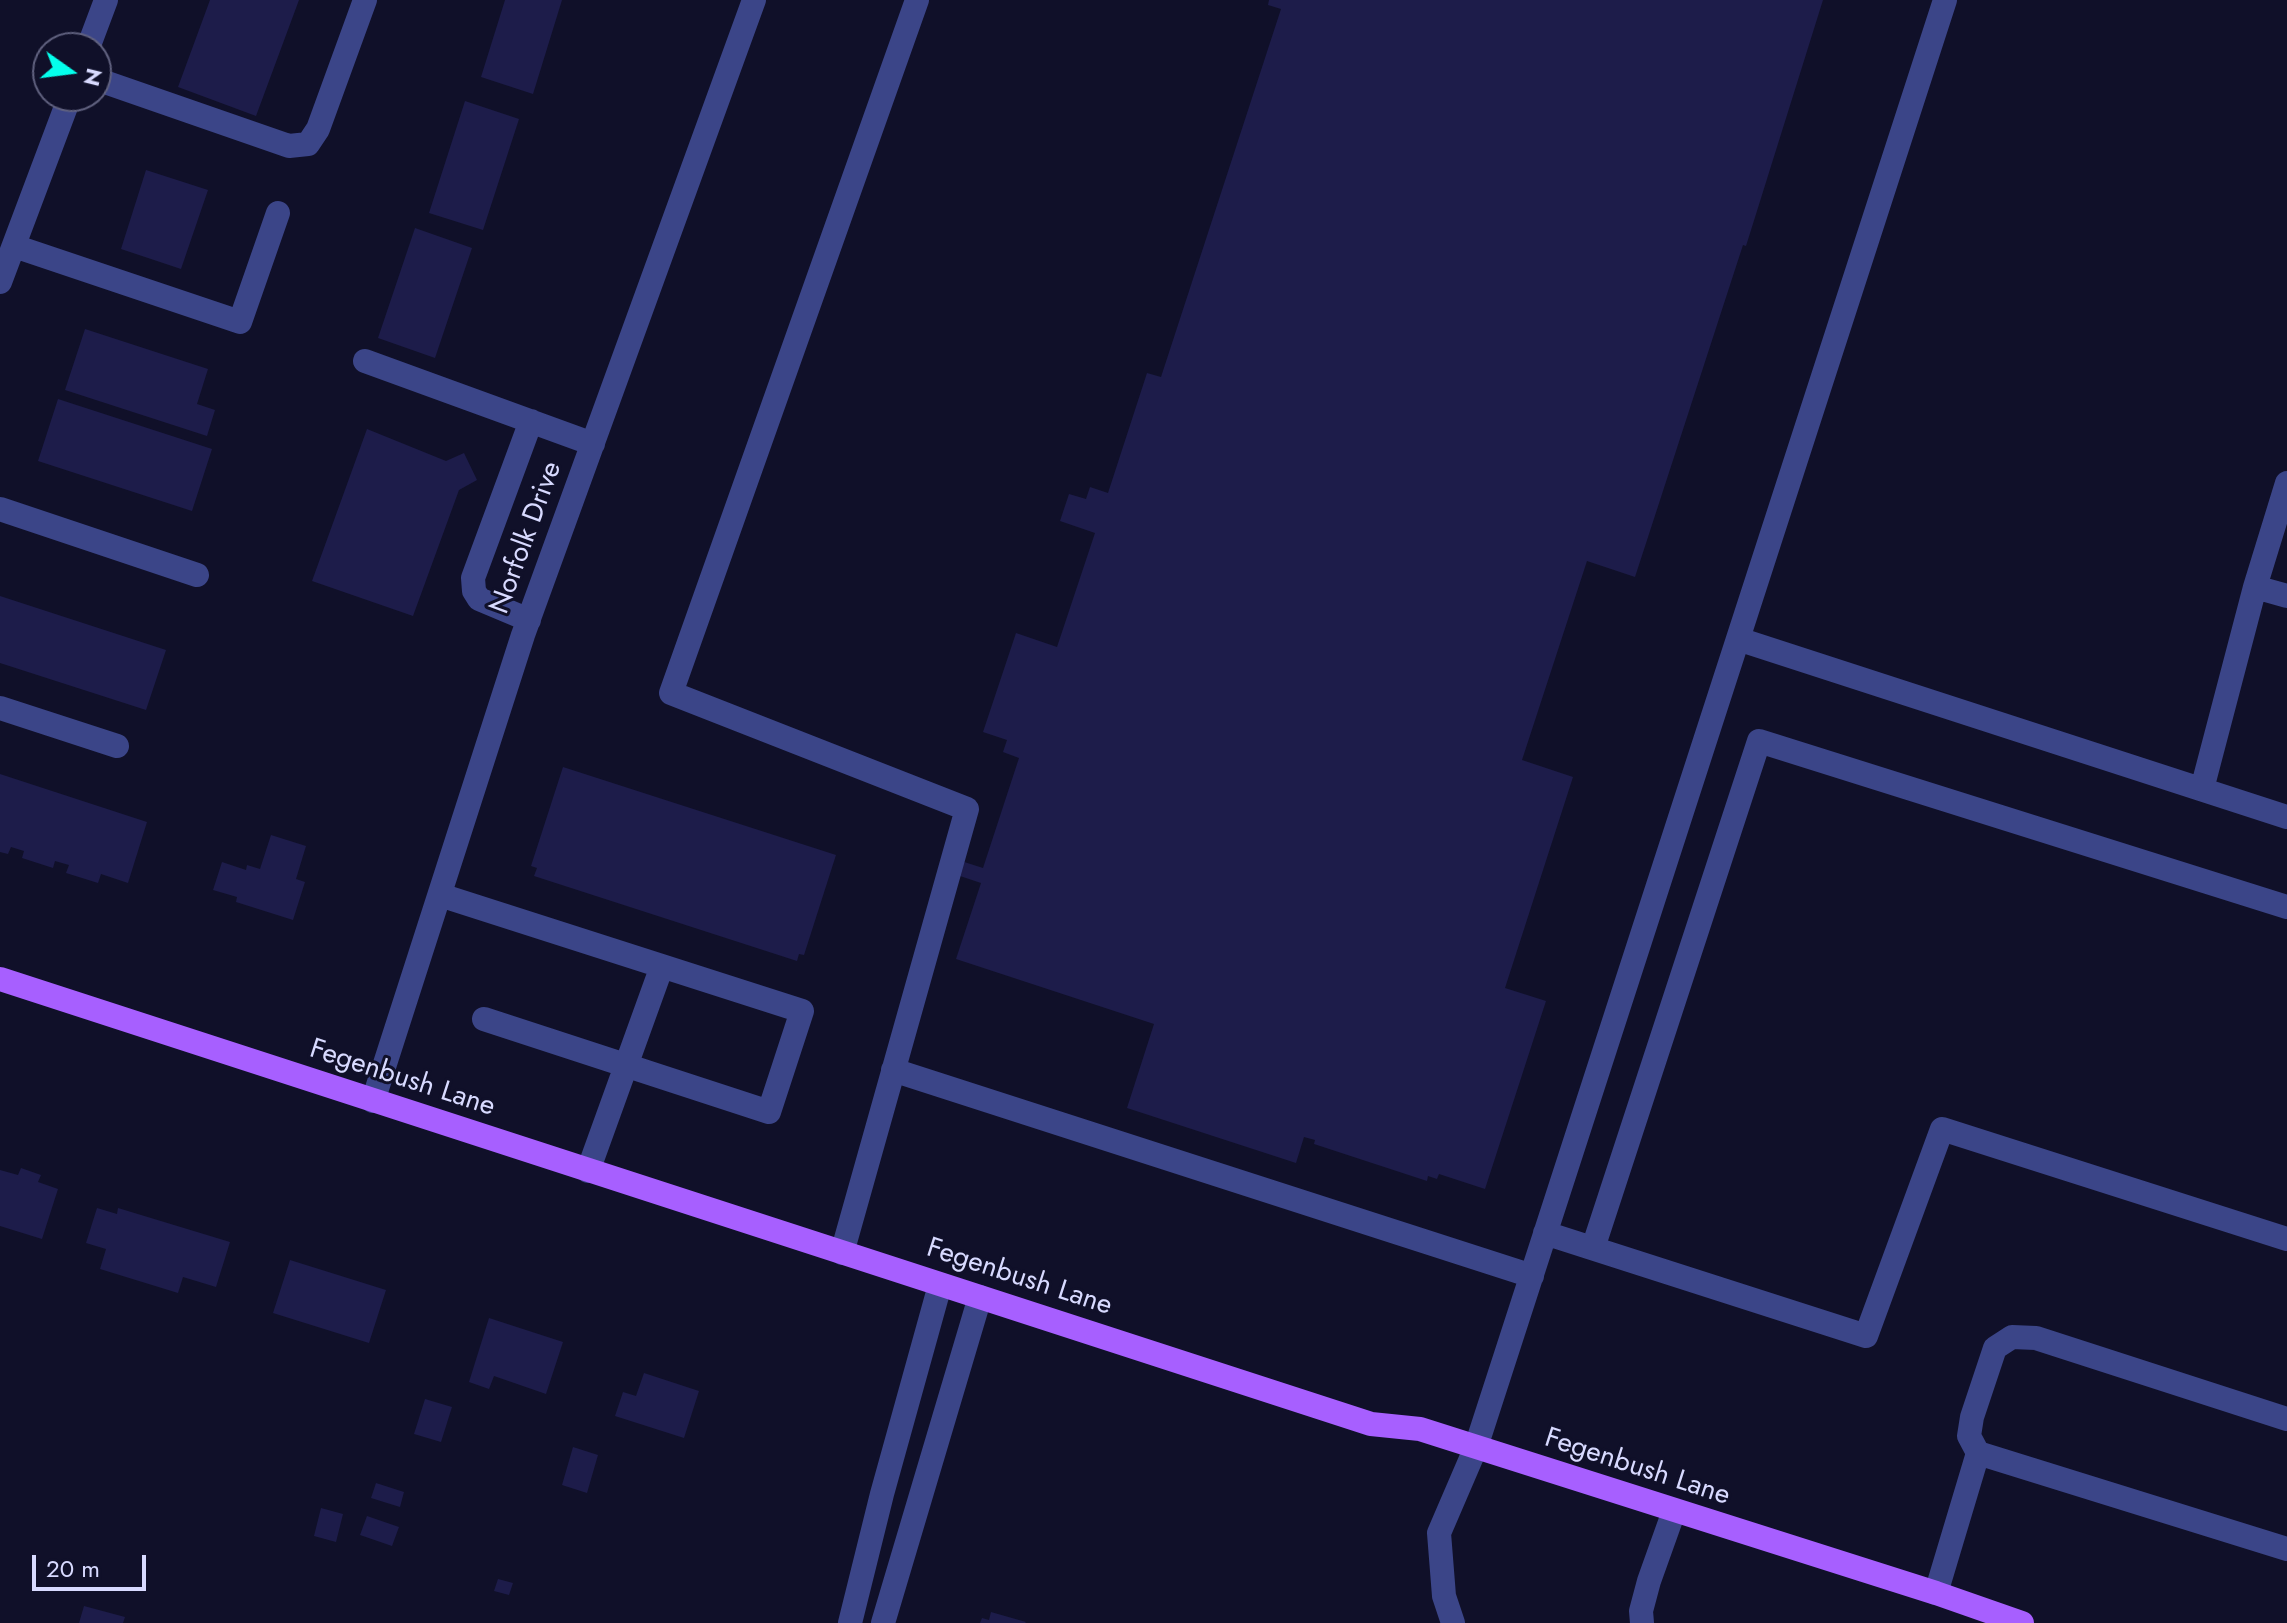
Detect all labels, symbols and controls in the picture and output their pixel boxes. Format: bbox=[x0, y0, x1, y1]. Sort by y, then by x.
north arrow bbox=[32, 32, 112, 112]
text: N bbox=[76, 65, 111, 90]
street label: Norfolk Drive bbox=[484, 457, 570, 619]
street label: Fegenbush Lane bbox=[305, 1033, 499, 1125]
street label: Fegenbush Lane bbox=[922, 1232, 1116, 1324]
street label: Fegenbush Lane bbox=[1540, 1422, 1734, 1514]
scale bar bbox=[36, 1539, 150, 1589]
text: 20 m bbox=[46, 1551, 100, 1586]

